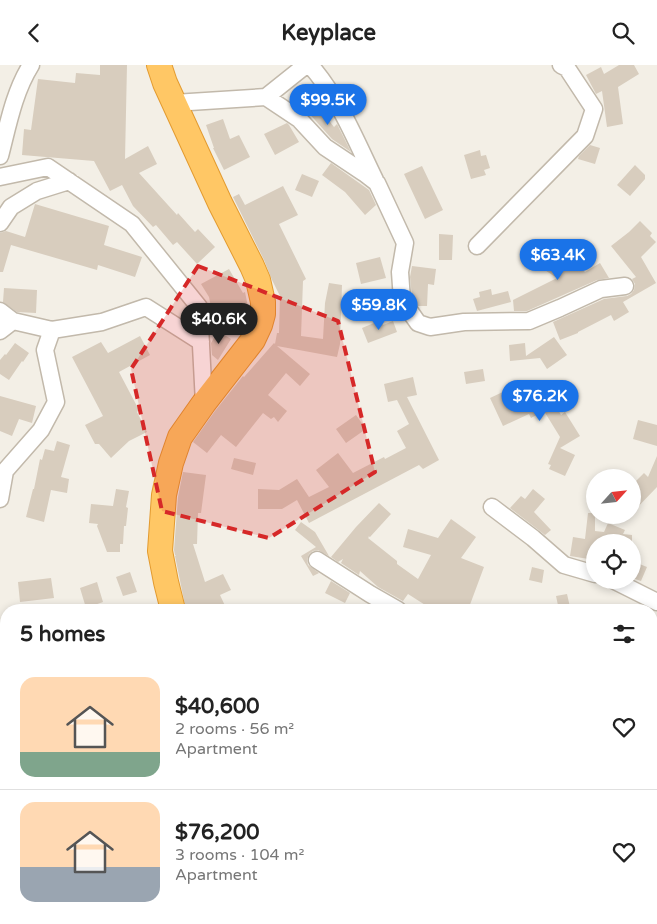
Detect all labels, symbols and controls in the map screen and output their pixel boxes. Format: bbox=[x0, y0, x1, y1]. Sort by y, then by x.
icon: back bbox=[20, 19, 48, 47]
icon: search bbox=[609, 19, 637, 47]
text: Keyplace bbox=[281, 20, 376, 46]
pin: $99.5K bbox=[287, 83, 369, 126]
text: $99.5K bbox=[301, 90, 355, 110]
pin: $63.4K bbox=[517, 239, 599, 281]
text: $63.4K bbox=[531, 245, 585, 265]
pin: $59.8K bbox=[338, 289, 420, 331]
text: $59.8K bbox=[352, 295, 406, 315]
pin: $40.6K bbox=[178, 303, 260, 345]
text: $40.6K bbox=[192, 309, 246, 329]
pin: $76.2K bbox=[499, 379, 581, 422]
text: $76.2K bbox=[513, 386, 567, 406]
north arrow bbox=[586, 469, 641, 524]
map controls bbox=[586, 469, 641, 589]
button: locate bbox=[586, 534, 641, 589]
icon: filters bbox=[610, 620, 638, 648]
text: 5 homes bbox=[20, 622, 105, 647]
text: $40,600 bbox=[175, 694, 259, 719]
icon: home bbox=[60, 697, 120, 757]
icon: heart bbox=[610, 713, 638, 741]
text: 2 rooms · 56 m² bbox=[175, 719, 294, 739]
text: Apartment bbox=[175, 739, 258, 759]
text: $76,200 bbox=[175, 820, 259, 845]
icon: home bbox=[60, 822, 120, 882]
icon: heart bbox=[610, 838, 638, 866]
text: 3 rooms · 104 m² bbox=[175, 845, 304, 865]
text: Apartment bbox=[175, 865, 258, 885]

